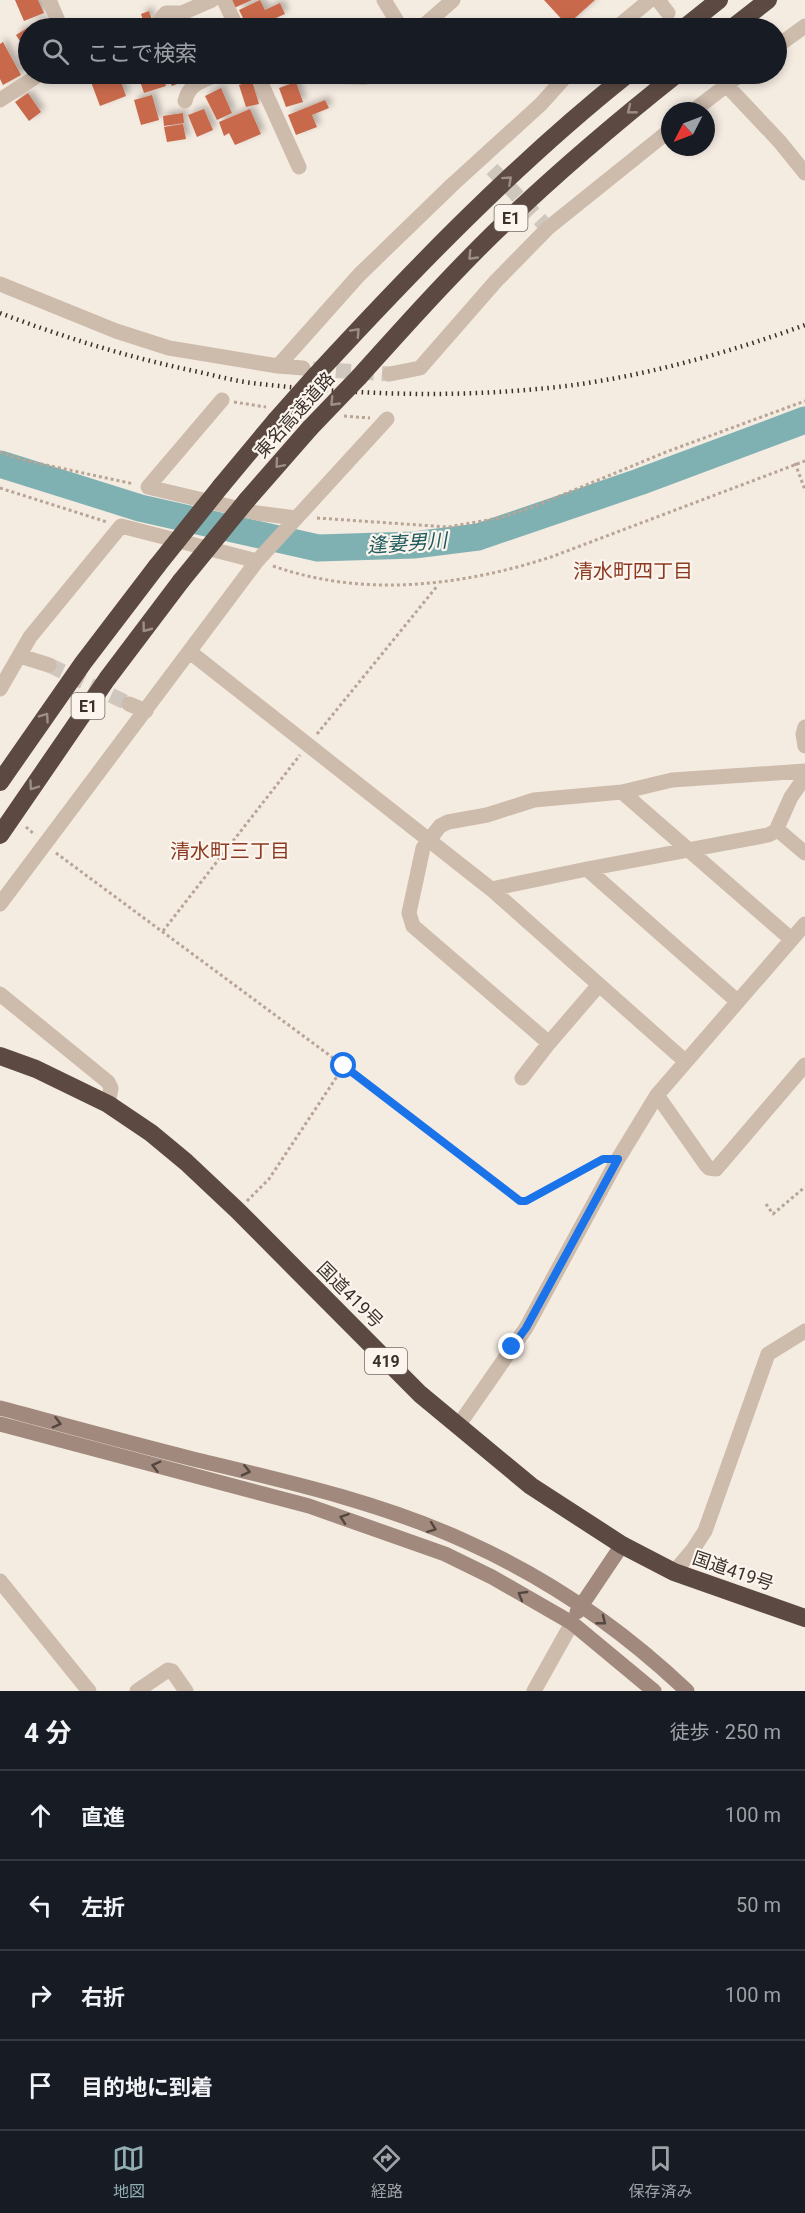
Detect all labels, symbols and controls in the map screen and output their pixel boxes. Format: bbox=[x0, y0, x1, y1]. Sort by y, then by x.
search box bbox=[18, 18, 787, 84]
icon: search bbox=[39, 35, 72, 68]
text: ここで検索 bbox=[87, 41, 197, 66]
north arrow bbox=[661, 102, 715, 156]
one-way arrow bbox=[627, 103, 638, 114]
one-way arrow bbox=[501, 176, 512, 187]
road number: E1 bbox=[494, 205, 528, 231]
one-way arrow bbox=[468, 249, 479, 259]
one-way arrow bbox=[348, 329, 359, 340]
street label: 東名高速道路 bbox=[251, 368, 339, 462]
one-way arrow bbox=[331, 395, 342, 406]
one-way arrow bbox=[275, 457, 286, 468]
water label: 逢妻男川 bbox=[366, 528, 450, 558]
district label: 清水町四丁目 bbox=[573, 559, 693, 583]
one-way arrow bbox=[142, 621, 153, 632]
road number: E1 bbox=[72, 693, 104, 719]
one-way arrow bbox=[38, 713, 49, 724]
one-way arrow bbox=[29, 780, 40, 791]
district label: 清水町三丁目 bbox=[170, 839, 290, 863]
route start bbox=[330, 1052, 356, 1078]
street label: 国道419号 bbox=[313, 1257, 388, 1332]
route end bbox=[498, 1333, 524, 1359]
road number: 419 bbox=[365, 1348, 407, 1374]
one-way arrow bbox=[51, 1416, 61, 1428]
one-way arrow bbox=[151, 1461, 162, 1473]
one-way arrow bbox=[240, 1464, 250, 1477]
one-way arrow bbox=[339, 1512, 350, 1525]
one-way arrow bbox=[426, 1521, 437, 1533]
street label: 国道419号 bbox=[690, 1547, 776, 1594]
one-way arrow bbox=[518, 1591, 528, 1602]
one-way arrow bbox=[595, 1614, 606, 1625]
text: 4 分 bbox=[24, 1718, 71, 1748]
text: 徒歩 · 250 m bbox=[670, 1720, 781, 1744]
icon: ahead bbox=[24, 1799, 57, 1832]
text: 100 m bbox=[725, 1803, 781, 1827]
text: 直進 bbox=[81, 1805, 125, 1830]
icon: left bbox=[24, 1889, 57, 1922]
text: 50 m bbox=[736, 1893, 781, 1917]
text: 左折 bbox=[81, 1895, 125, 1920]
icon: right bbox=[24, 1979, 57, 2012]
text: 100 m bbox=[725, 1983, 781, 2007]
text: 右折 bbox=[81, 1985, 125, 2010]
icon: arrive bbox=[24, 2069, 57, 2102]
text: 目的地に到着 bbox=[81, 2075, 213, 2100]
tab: 地図 bbox=[112, 2142, 145, 2202]
tab: 経路 bbox=[370, 2142, 403, 2202]
tab: 保存済み bbox=[628, 2142, 692, 2202]

